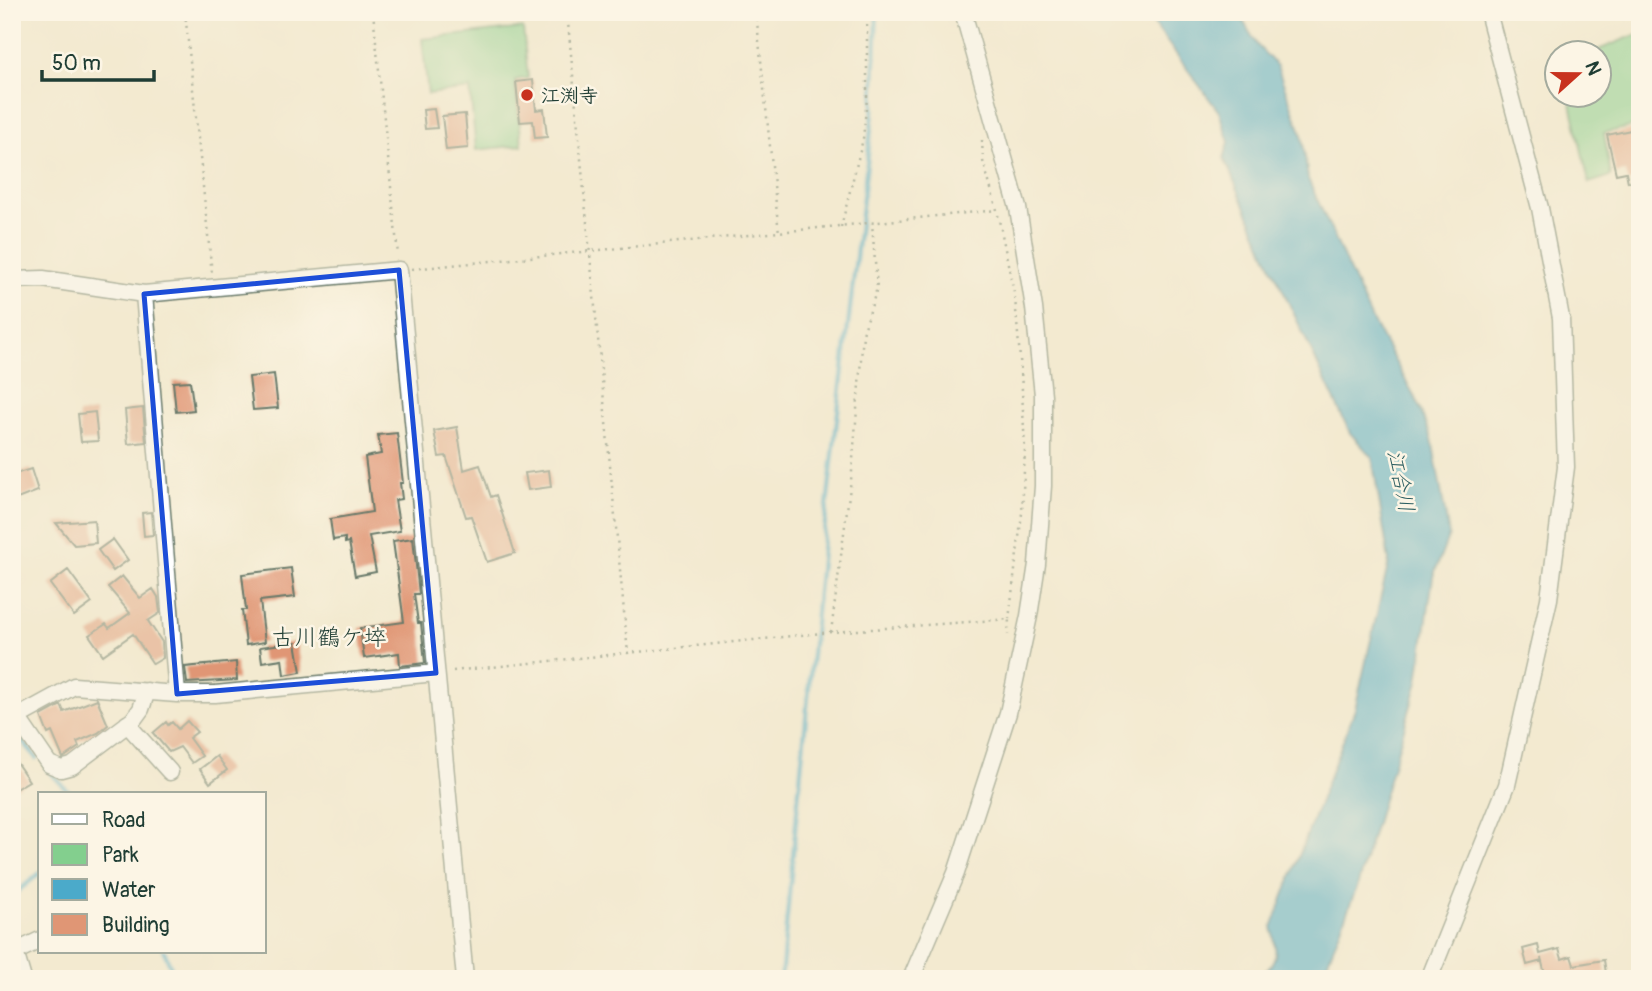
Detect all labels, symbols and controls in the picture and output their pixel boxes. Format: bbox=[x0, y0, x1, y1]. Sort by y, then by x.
scale bar bbox=[42, 38, 154, 82]
north arrow bbox=[1544, 38, 1614, 108]
text: 50 m bbox=[52, 50, 101, 77]
text: N bbox=[1579, 58, 1606, 79]
place label: 江渕寺 bbox=[541, 84, 598, 108]
marker: 江渕寺 bbox=[519, 87, 535, 103]
water label: 江合川 bbox=[1381, 448, 1420, 515]
district label: 古川鶴ケ埣 bbox=[272, 623, 387, 652]
legend bbox=[38, 792, 266, 953]
text: Road bbox=[102, 807, 146, 834]
text: Park bbox=[102, 842, 139, 869]
text: Water bbox=[102, 877, 156, 904]
text: Building bbox=[102, 912, 169, 939]

